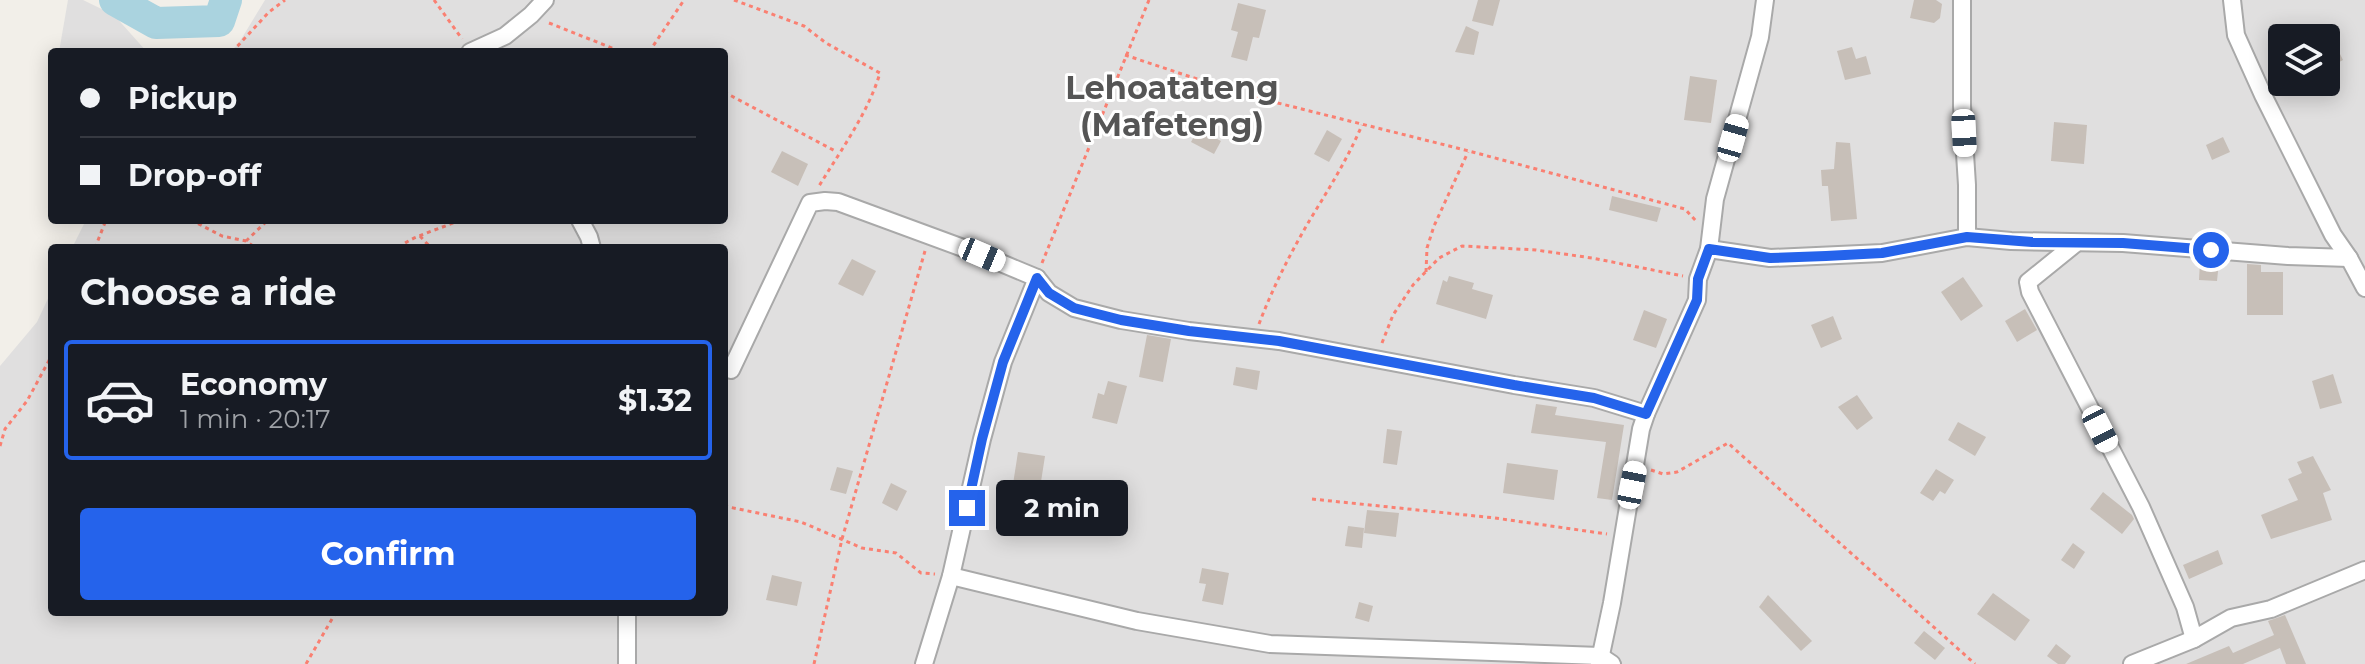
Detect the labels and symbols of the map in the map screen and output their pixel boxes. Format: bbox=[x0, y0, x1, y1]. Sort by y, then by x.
district label: Lehoatateng (Mafeteng) bbox=[1065, 68, 1279, 144]
car bbox=[1951, 108, 1977, 158]
car bbox=[1715, 112, 1751, 164]
route start bbox=[2193, 232, 2229, 268]
car bbox=[955, 235, 1009, 275]
car bbox=[2078, 402, 2122, 456]
car bbox=[1616, 459, 1648, 511]
callout: 2 min bbox=[995, 480, 1127, 536]
route end bbox=[949, 490, 985, 526]

